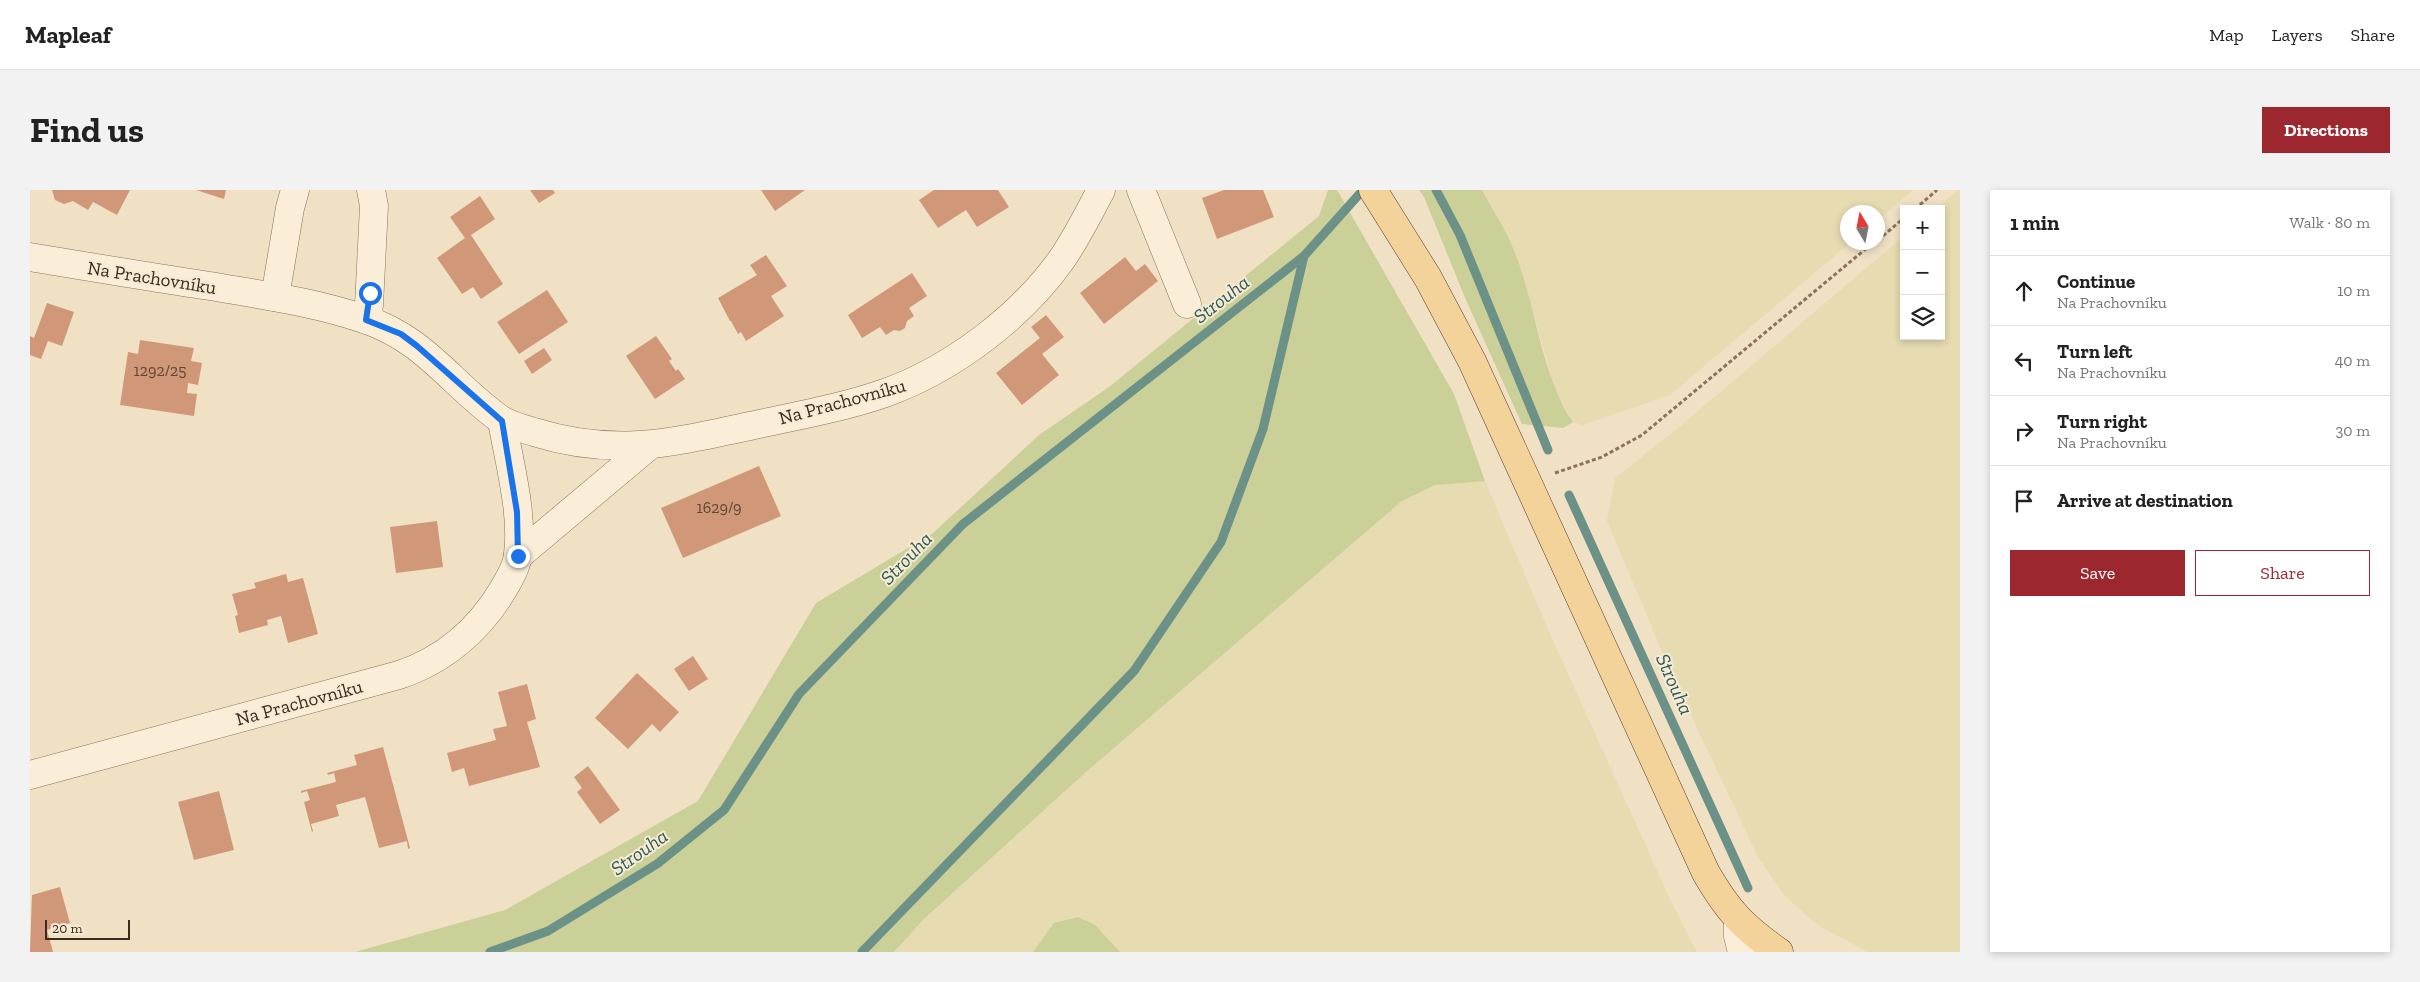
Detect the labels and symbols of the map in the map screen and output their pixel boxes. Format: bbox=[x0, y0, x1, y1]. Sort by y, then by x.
north arrow bbox=[1840, 205, 1885, 250]
street label: Na Prachovníku bbox=[86, 256, 218, 299]
water label: Strouha bbox=[1188, 270, 1254, 328]
route start bbox=[359, 282, 382, 305]
house number: 1292/25 bbox=[134, 361, 186, 380]
street label: Na Prachovníku bbox=[776, 373, 908, 429]
house number: 1629/9 bbox=[697, 498, 741, 517]
water label: Strouha bbox=[875, 527, 937, 589]
route end bbox=[507, 545, 530, 568]
water label: Strouha bbox=[1651, 650, 1699, 718]
street label: Na Prachovníku bbox=[233, 674, 365, 730]
water label: Strouha bbox=[606, 824, 672, 880]
scale bar bbox=[45, 917, 130, 940]

